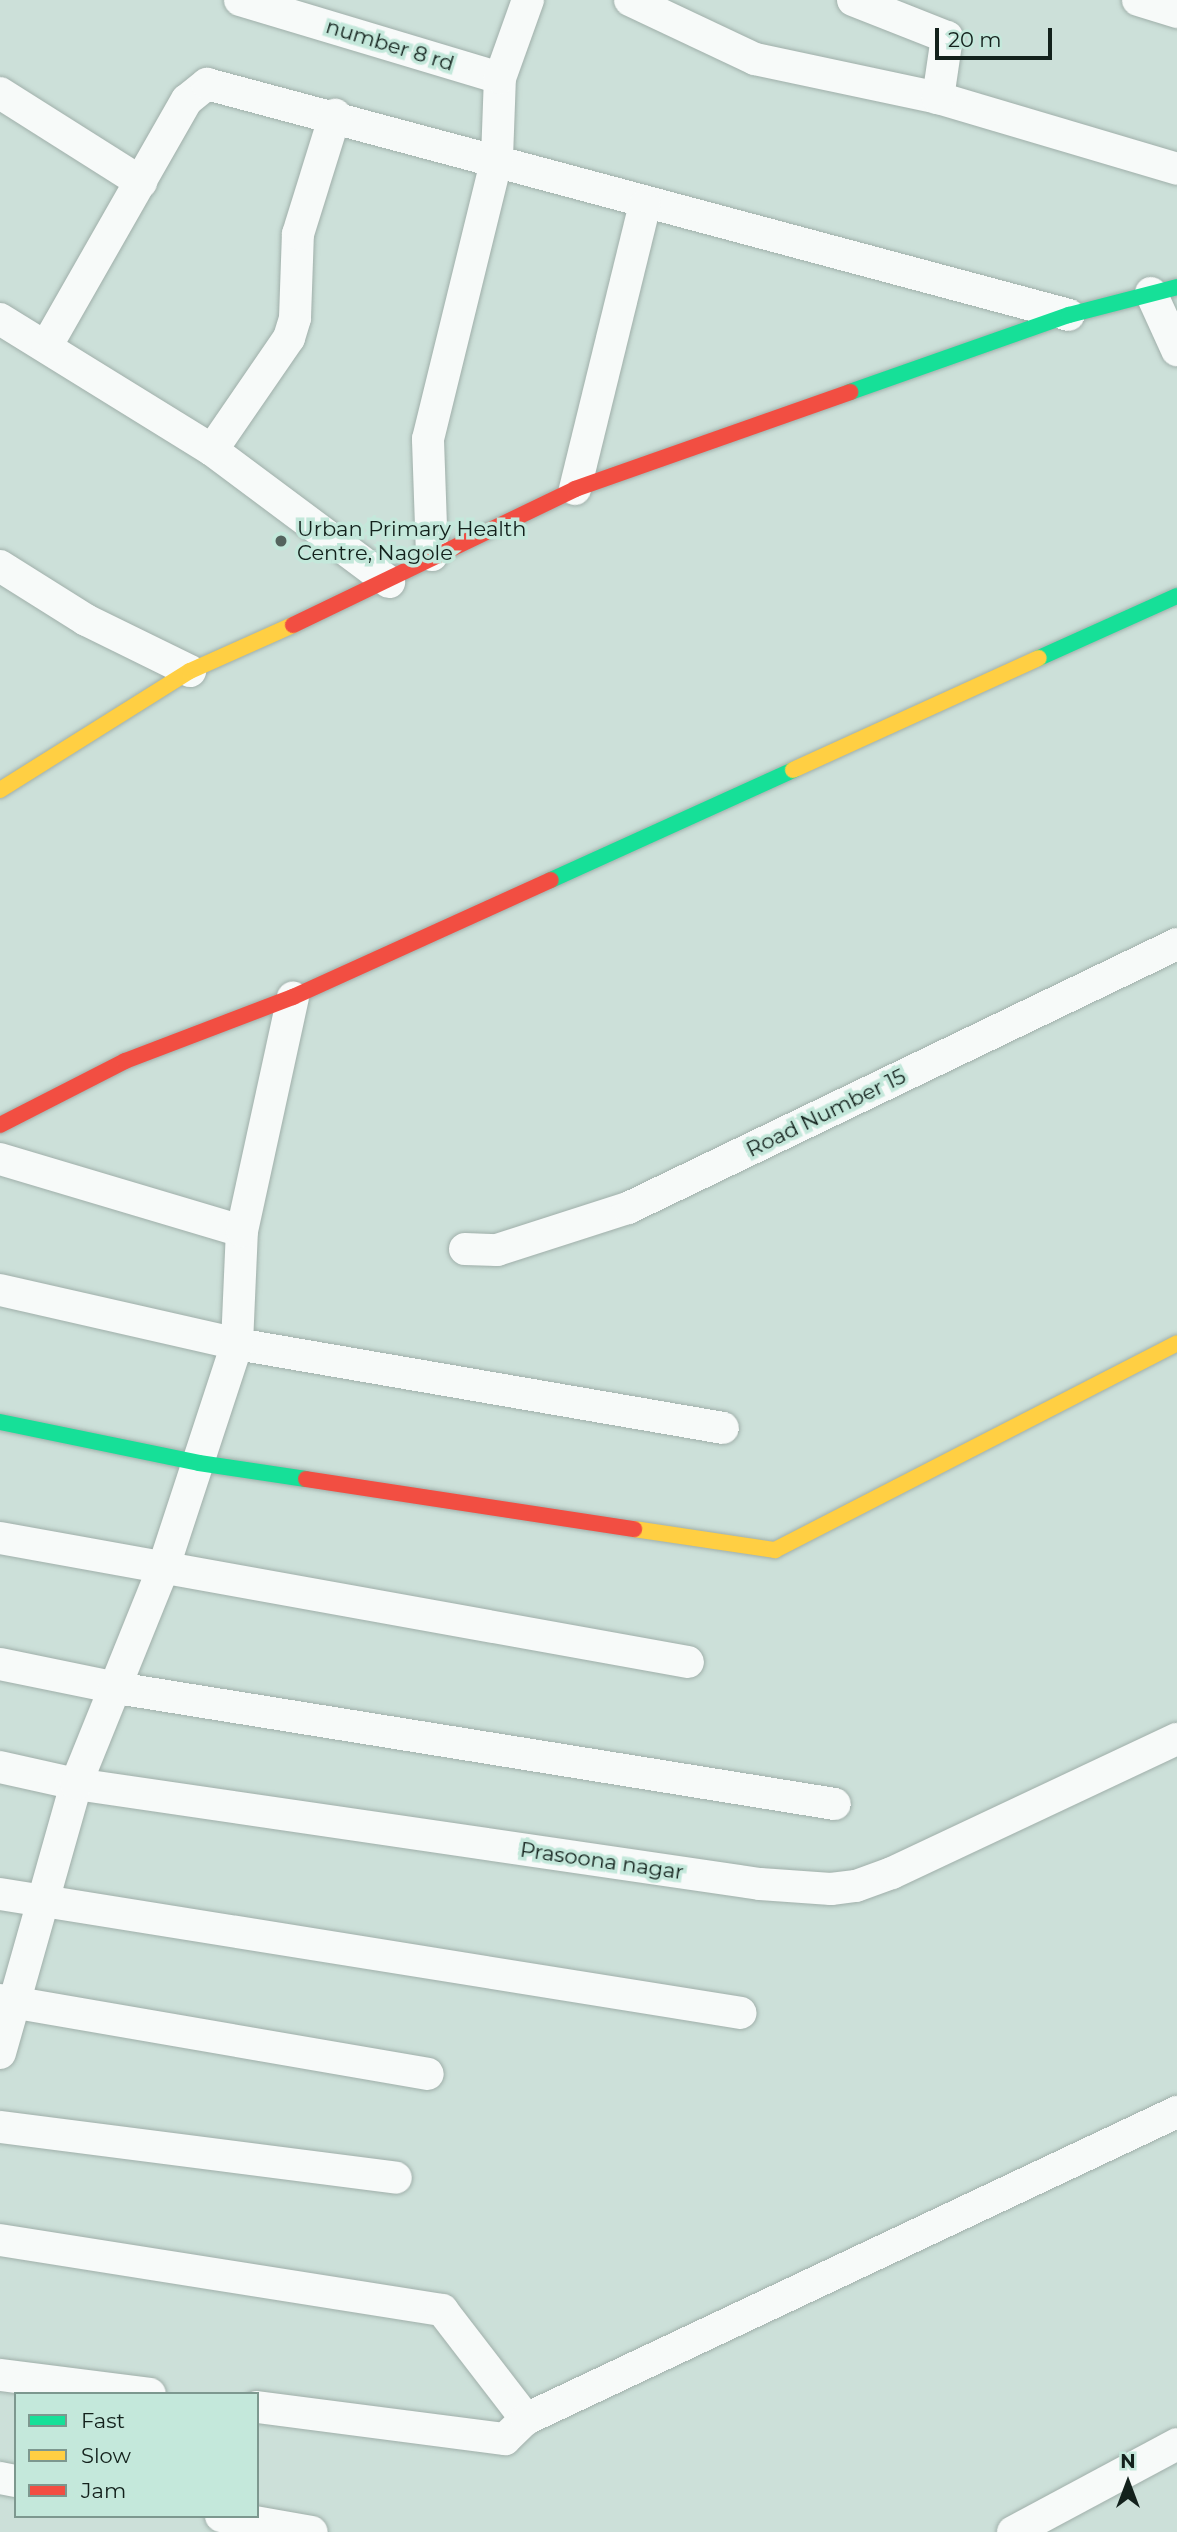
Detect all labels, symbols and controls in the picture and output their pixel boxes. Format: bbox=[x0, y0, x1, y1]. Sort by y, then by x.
street label: number 8 rd bbox=[323, 14, 457, 76]
scale bar bbox=[939, 14, 1056, 58]
text: 20 m bbox=[948, 27, 1002, 52]
place label: Urban Primary Health Centre, Nagole bbox=[297, 516, 527, 566]
marker: Urban Primary Health Centre, Nagole bbox=[271, 531, 291, 551]
street label: Road Number 15 bbox=[742, 1063, 910, 1163]
street label: Prasoona nagar bbox=[519, 1837, 685, 1885]
legend bbox=[14, 2392, 259, 2518]
text: Fast bbox=[81, 2408, 125, 2433]
text: Slow bbox=[81, 2443, 131, 2468]
north arrow bbox=[1093, 2448, 1163, 2518]
text: N bbox=[1120, 2450, 1136, 2473]
text: Jam bbox=[81, 2478, 126, 2503]

